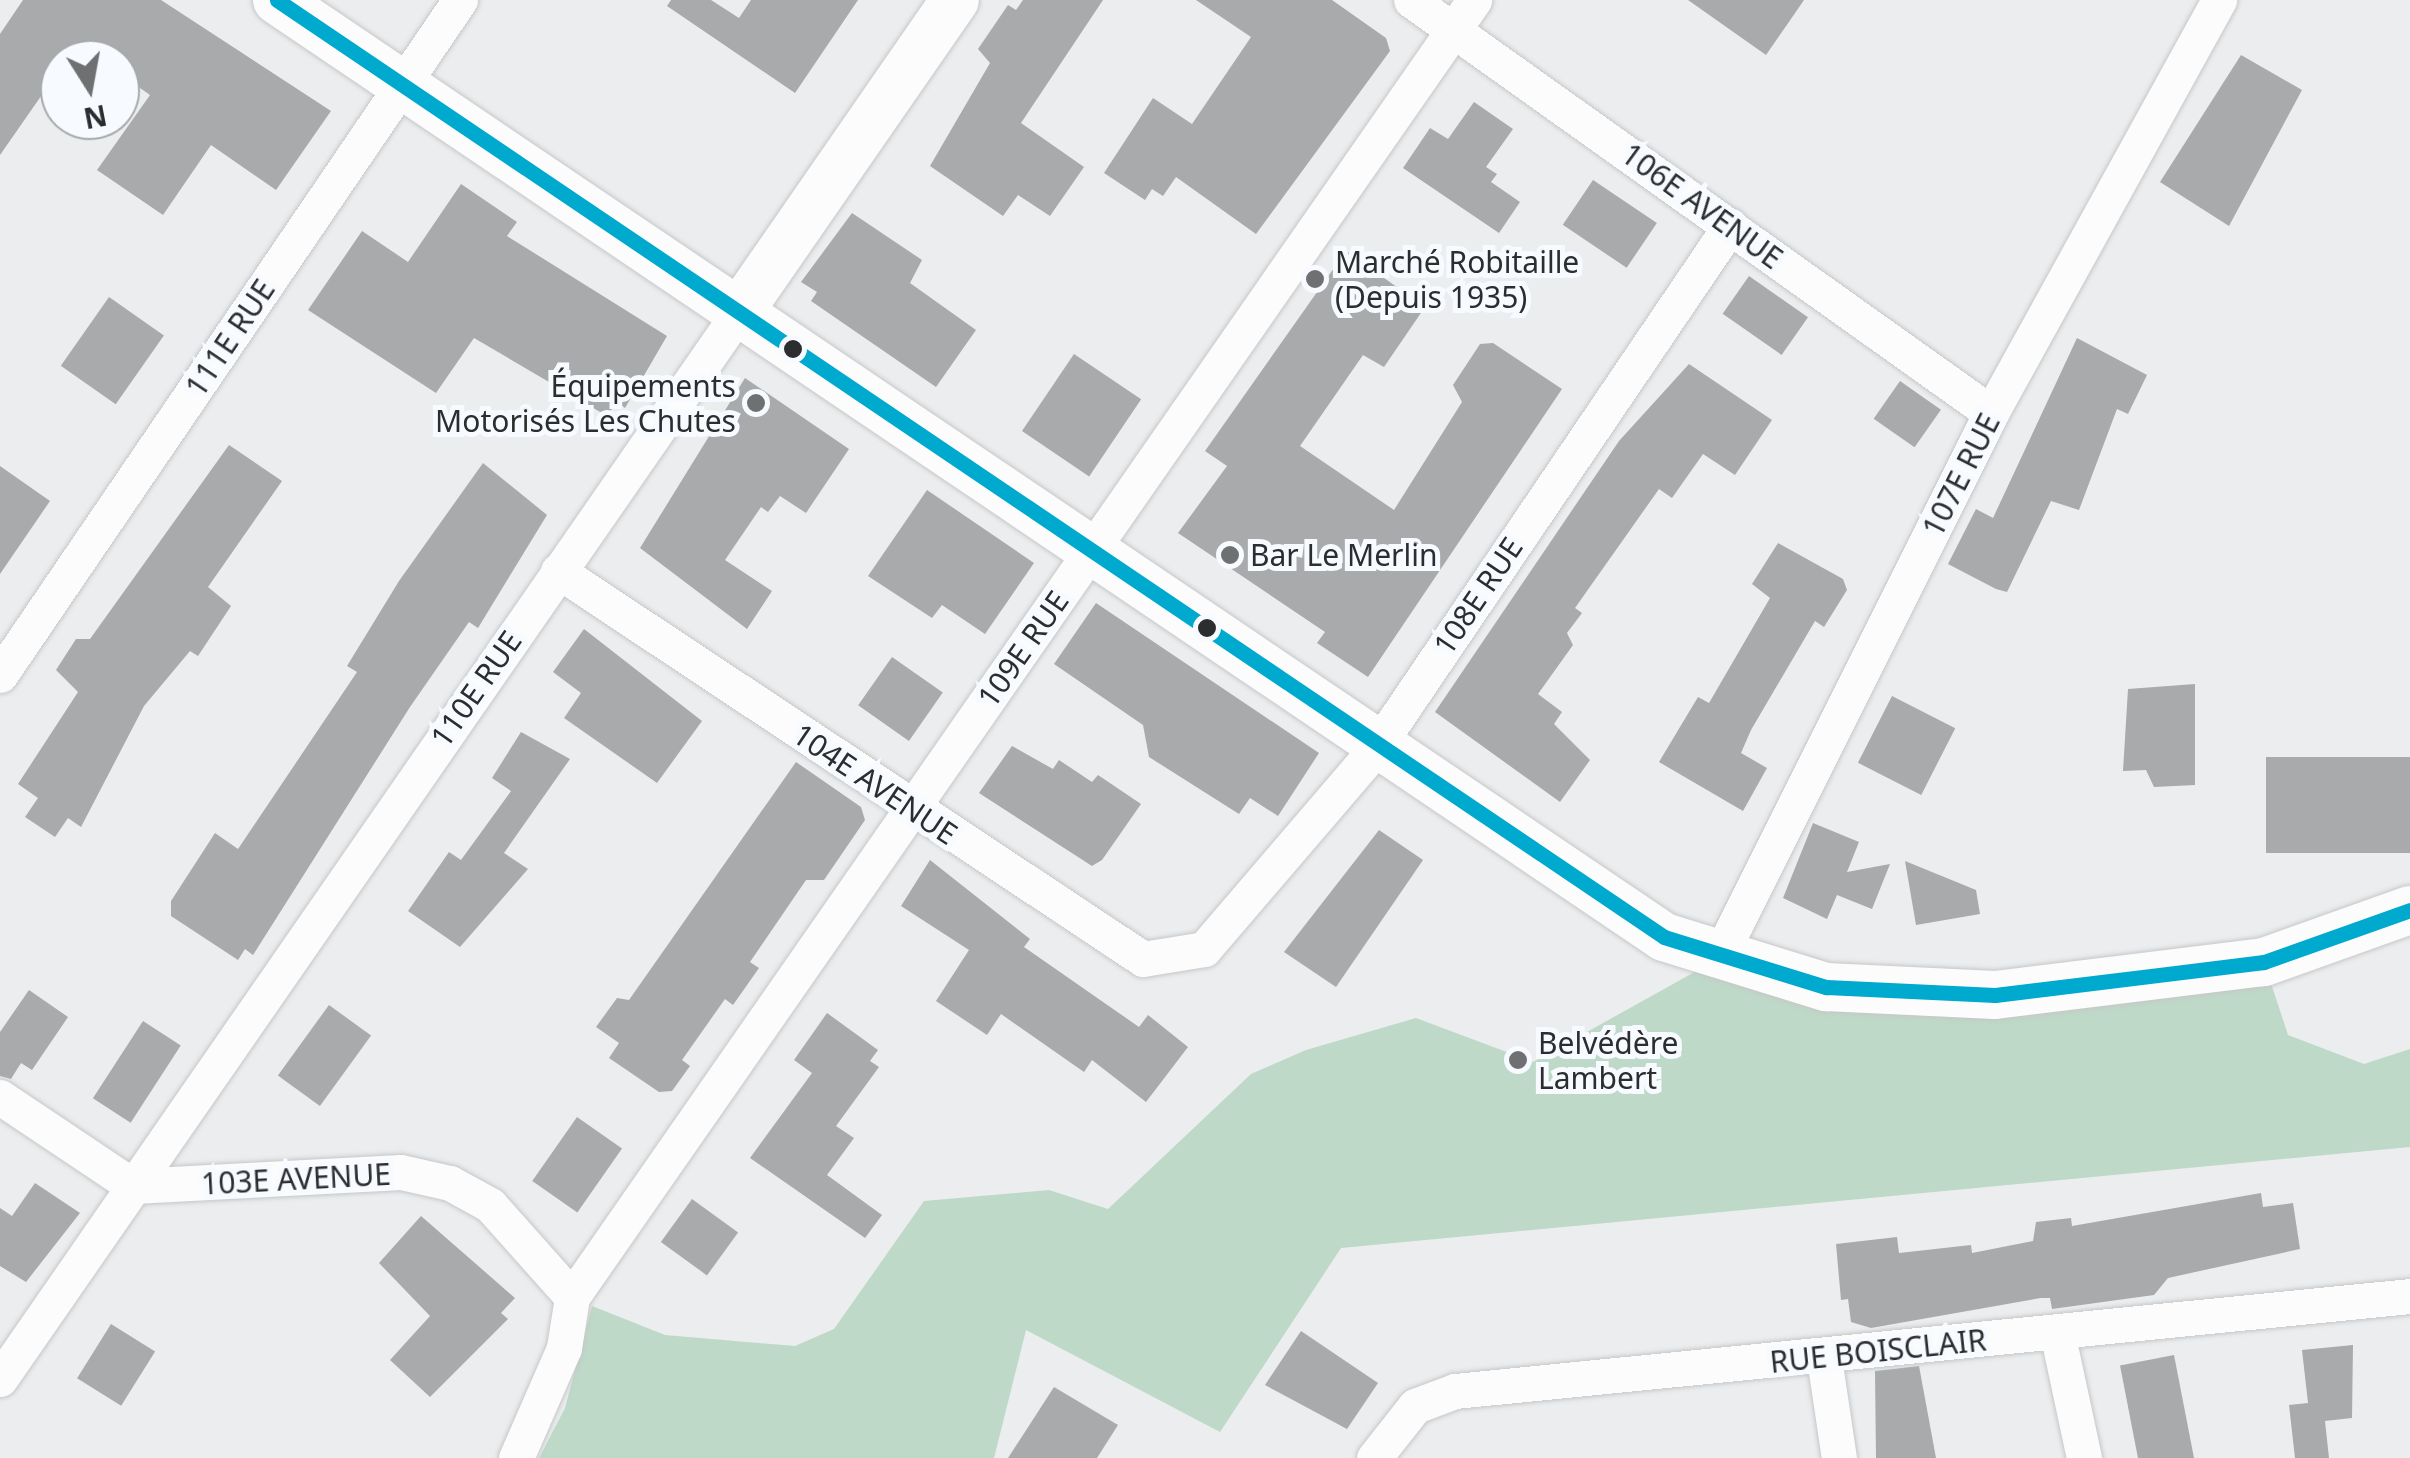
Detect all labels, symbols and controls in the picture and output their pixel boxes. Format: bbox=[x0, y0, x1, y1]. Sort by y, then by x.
north arrow bbox=[40, 40, 140, 140]
text: N bbox=[81, 97, 110, 138]
street label: 106E AVENUE bbox=[1615, 136, 1789, 276]
place label: Marché Robitaille (Depuis 1935) bbox=[1335, 244, 1579, 314]
marker: Marché Robitaille (Depuis 1935) bbox=[1304, 268, 1326, 290]
street label: 111E RUE bbox=[178, 273, 282, 403]
unlabelled marker bbox=[783, 339, 803, 359]
place label: Équipements Motorisés Les Chutes bbox=[435, 368, 736, 438]
marker: Équipements Motorisés Les Chutes bbox=[745, 392, 767, 414]
street label: 107E RUE bbox=[1915, 407, 2007, 543]
street label: 108E RUE bbox=[1426, 531, 1530, 661]
place label: Bar Le Merlin bbox=[1250, 537, 1437, 573]
marker: Bar Le Merlin bbox=[1219, 544, 1241, 566]
street label: 109E RUE bbox=[970, 584, 1076, 714]
unlabelled marker bbox=[1197, 618, 1217, 638]
street label: 110E RUE bbox=[423, 624, 529, 754]
street label: 104E AVENUE bbox=[786, 716, 964, 852]
place label: Belvédère Lambert bbox=[1538, 1025, 1678, 1096]
marker: Belvédère Lambert bbox=[1507, 1049, 1529, 1071]
street label: 103E AVENUE bbox=[200, 1156, 392, 1202]
street label: RUE BOISCLAIR bbox=[1768, 1322, 1988, 1380]

